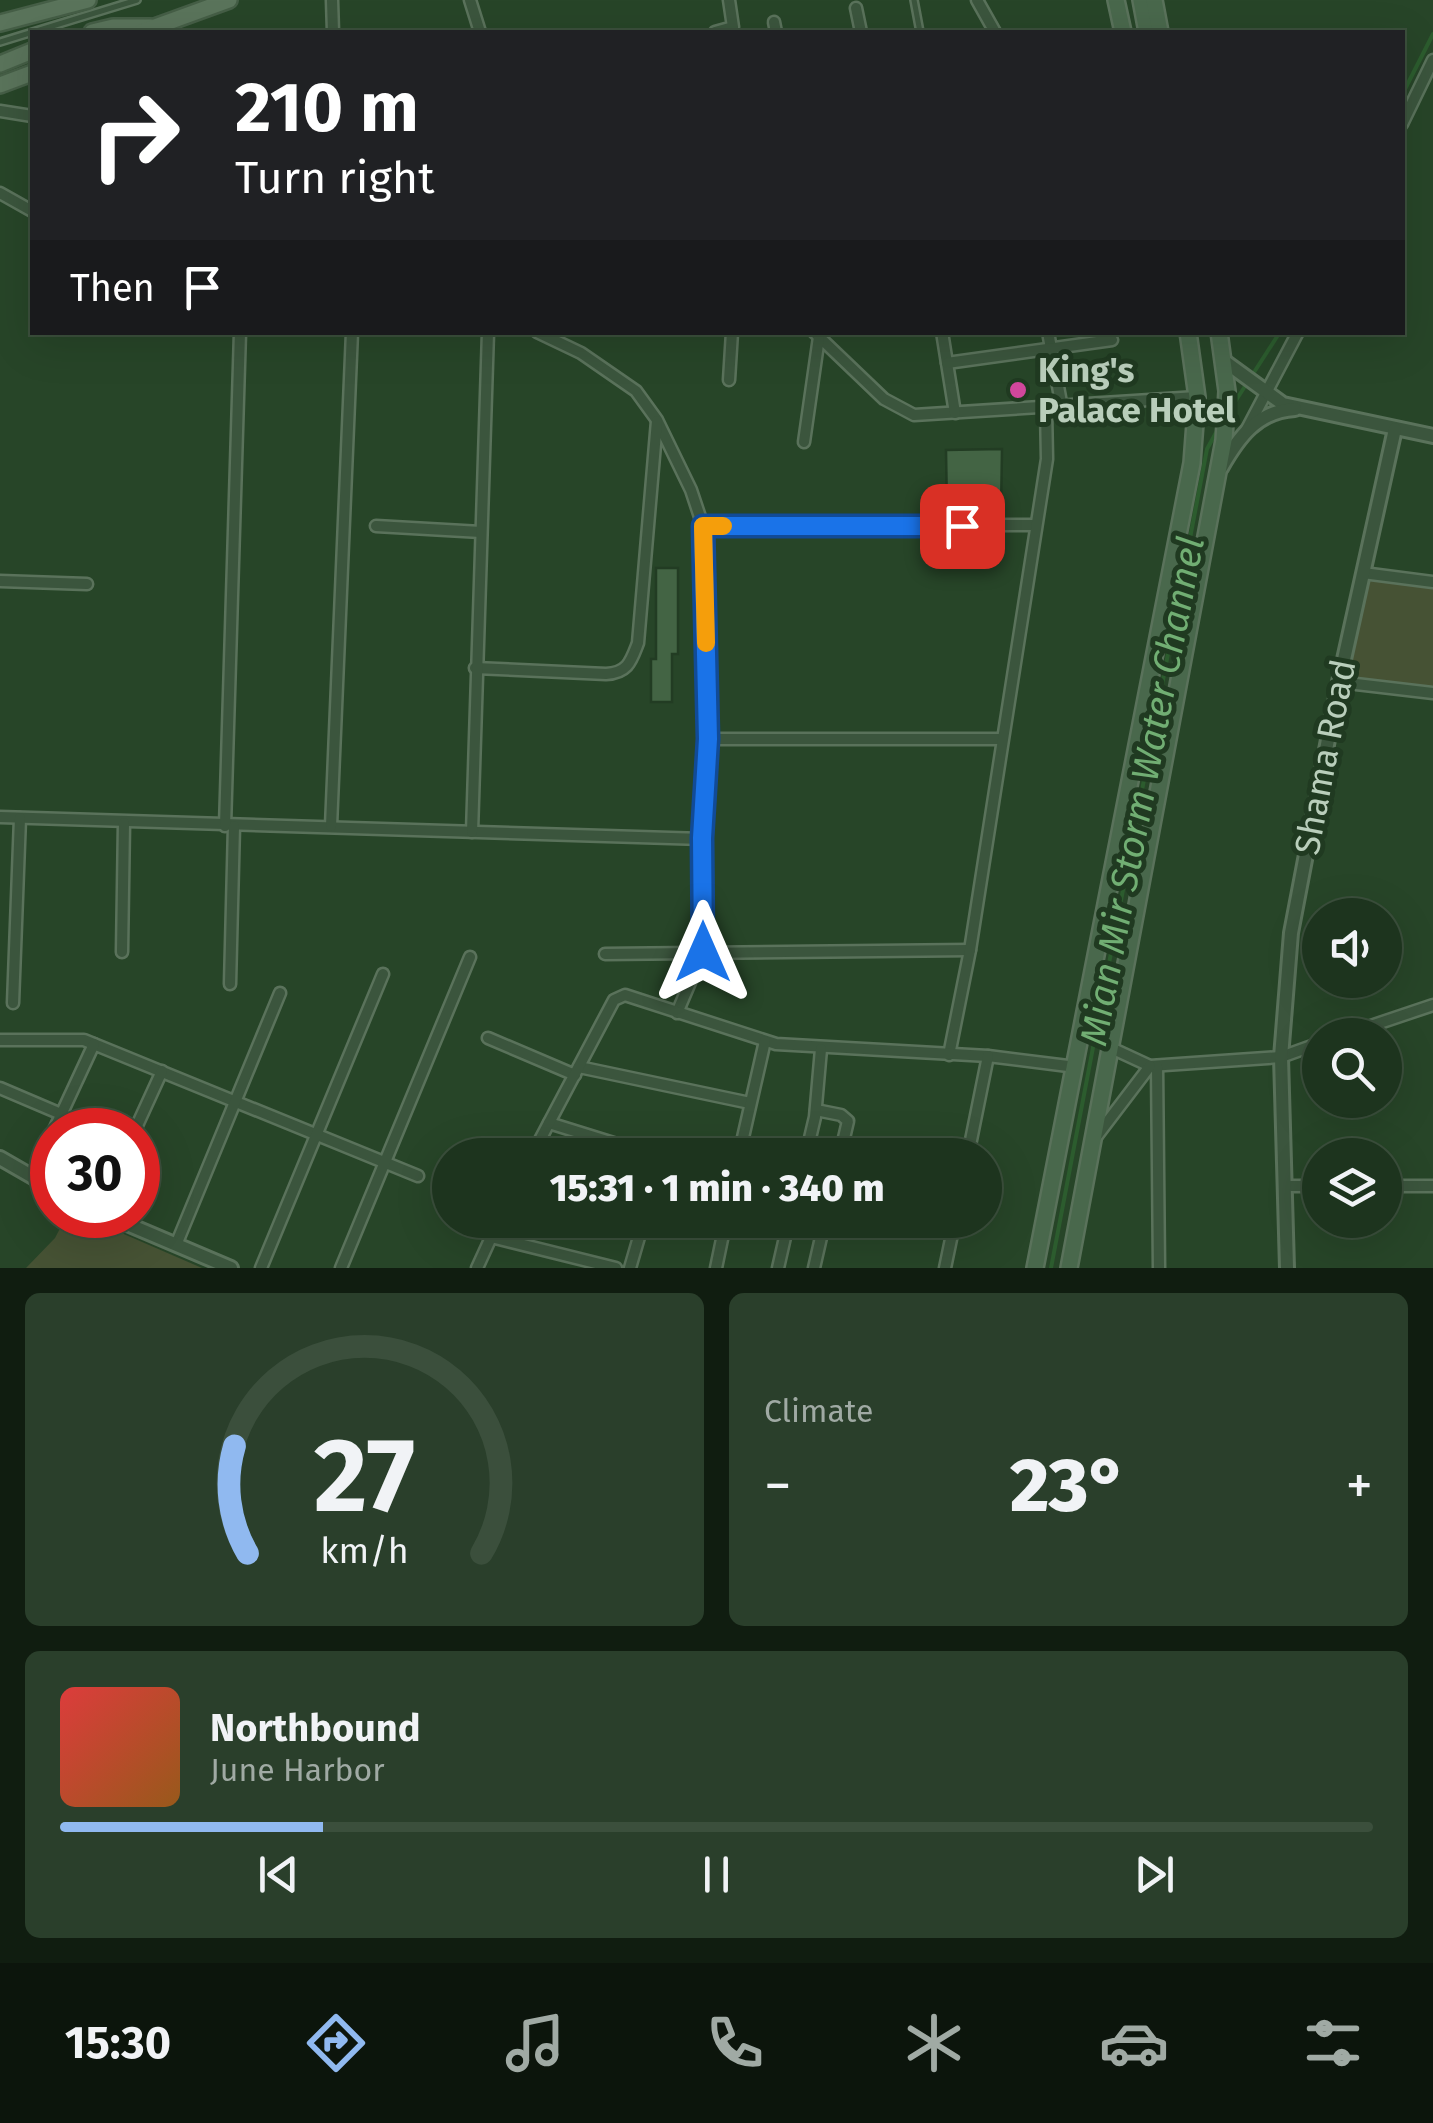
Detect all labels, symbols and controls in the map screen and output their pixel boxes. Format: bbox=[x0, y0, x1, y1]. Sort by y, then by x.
text: 210 m bbox=[235, 66, 419, 150]
icon: right bbox=[70, 70, 200, 200]
text: Turn right bbox=[235, 151, 434, 205]
icon: arrive bbox=[175, 260, 230, 315]
text: Then bbox=[70, 265, 155, 311]
place label: King's Palace Hotel bbox=[1038, 349, 1236, 431]
marker: King's Palace Hotel bbox=[1007, 379, 1029, 401]
pin bbox=[920, 484, 1005, 569]
icon: arrive bbox=[935, 499, 990, 554]
water label: Mian Mir Storm Water Channel bbox=[1070, 533, 1214, 1049]
street label: Shama Road bbox=[1286, 656, 1364, 858]
map controls bbox=[1302, 898, 1402, 1238]
button: sound bbox=[1302, 898, 1402, 998]
position arrow bbox=[651, 900, 755, 1004]
button: search bbox=[1302, 1018, 1402, 1118]
speed limit sign: 30 bbox=[30, 1108, 160, 1238]
button: layers bbox=[1302, 1138, 1402, 1238]
text: 15:31 · 1 min · 340 m bbox=[550, 1165, 884, 1211]
text: Climate bbox=[764, 1392, 873, 1430]
text: 27 bbox=[314, 1414, 415, 1539]
text: 23° bbox=[1010, 1441, 1127, 1531]
text: − bbox=[764, 1453, 792, 1519]
text: + bbox=[1346, 1453, 1373, 1519]
text: km/h bbox=[320, 1530, 409, 1572]
text: Northbound bbox=[210, 1705, 421, 1751]
text: June Harbor bbox=[210, 1751, 385, 1789]
icon: previous bbox=[251, 1847, 306, 1902]
icon: pause bbox=[689, 1847, 744, 1902]
icon: next bbox=[1127, 1847, 1182, 1902]
icon: directions bbox=[301, 2008, 371, 2078]
icon: music bbox=[500, 2008, 570, 2078]
icon: phone bbox=[700, 2008, 770, 2078]
icon: climate bbox=[899, 2008, 969, 2078]
icon: car bbox=[1099, 2008, 1169, 2078]
icon: filters bbox=[1298, 2008, 1368, 2078]
text: 15:30 bbox=[65, 2016, 171, 2070]

